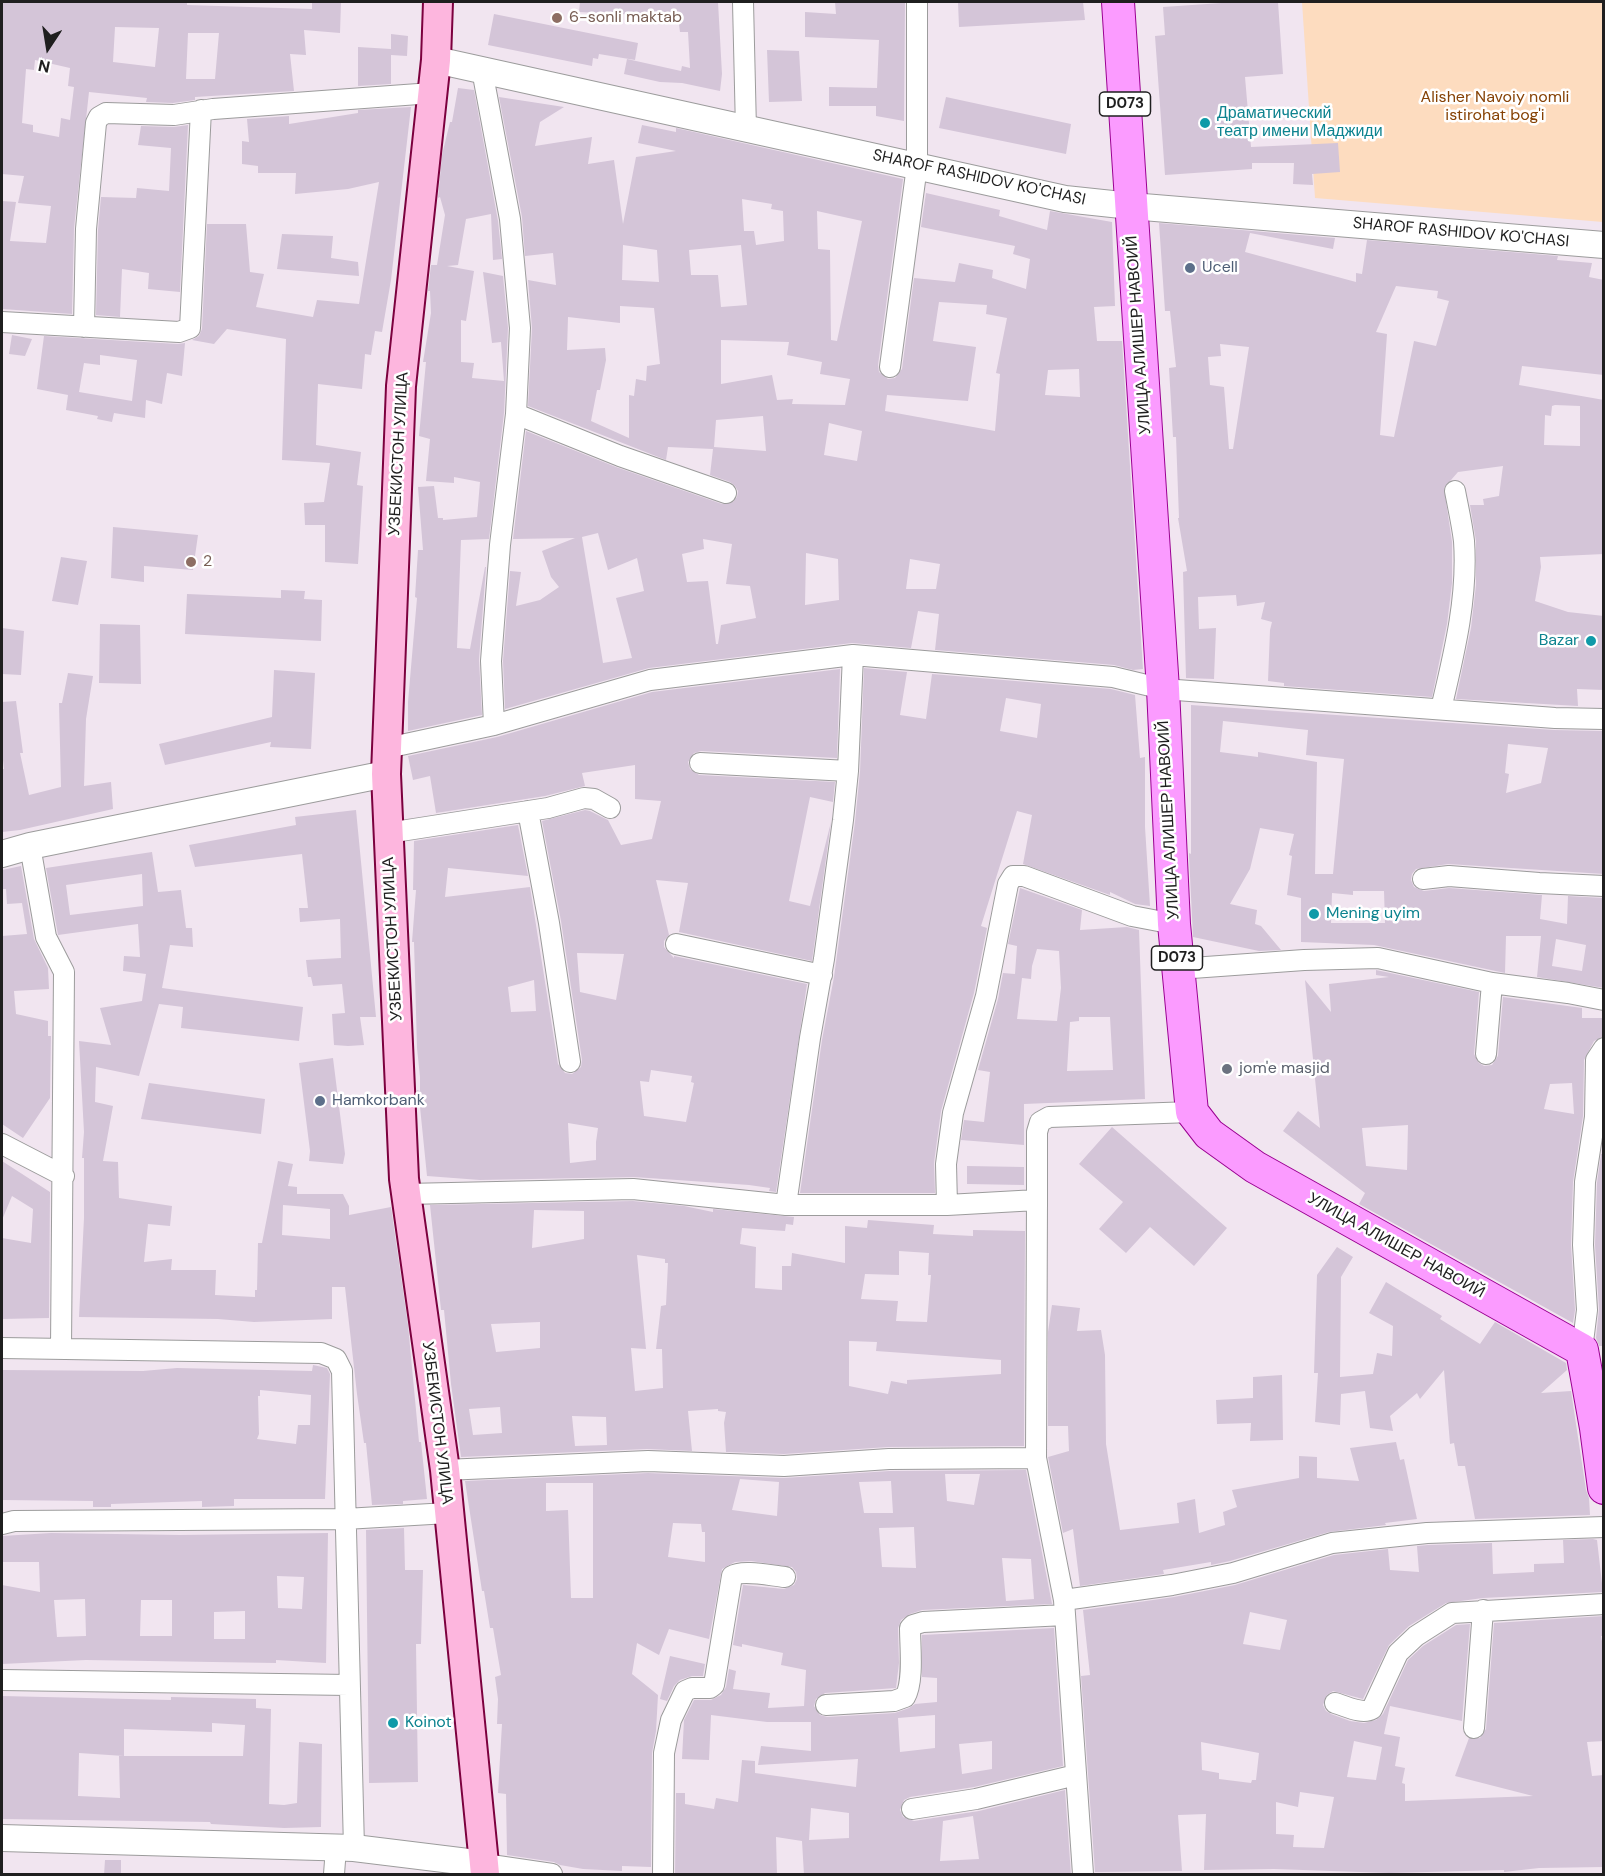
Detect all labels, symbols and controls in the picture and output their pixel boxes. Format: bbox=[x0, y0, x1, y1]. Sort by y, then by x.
place label: 6-sonli maktab bbox=[569, 8, 682, 28]
marker: 6-sonli maktab bbox=[550, 11, 564, 25]
north arrow bbox=[18, 18, 78, 78]
text: N bbox=[36, 55, 52, 78]
park label: Alisher Navoiy nomli istirohat bog'i bbox=[1421, 88, 1569, 126]
road number: D073 bbox=[1100, 92, 1150, 116]
place label: Драматический театр имени Маджиди bbox=[1217, 104, 1383, 142]
marker: Драматический театр имени Маджиди bbox=[1198, 116, 1212, 130]
street label: SHAROF RASHIDOV KO'CHASI bbox=[871, 146, 1087, 210]
street label: SHAROF RASHIDOV KO'CHASI bbox=[1352, 214, 1570, 252]
street label: УЛИЦА АЛИШЕР НАВОИЙ bbox=[1122, 235, 1156, 435]
place label: Ucell bbox=[1202, 258, 1238, 278]
marker: Ucell bbox=[1183, 261, 1197, 275]
street label: УЗБЕКИСТОН УЛИЦА bbox=[385, 372, 413, 536]
place label: 2 bbox=[203, 552, 212, 572]
marker: 2 bbox=[184, 555, 198, 569]
place label: Bazar bbox=[1539, 631, 1579, 651]
marker: Bazar bbox=[1584, 634, 1598, 648]
street label: УЛИЦА АЛИШЕР НАВОИЙ bbox=[1154, 720, 1184, 920]
street label: УЗБЕКИСТОН УЛИЦА bbox=[379, 857, 407, 1021]
place label: Mening uyim bbox=[1326, 904, 1420, 924]
marker: Mening uyim bbox=[1307, 907, 1321, 921]
road number: D073 bbox=[1152, 946, 1202, 970]
place label: jom'e masjid bbox=[1239, 1059, 1330, 1079]
marker: jom'e masjid bbox=[1220, 1062, 1234, 1076]
place label: Hamkorbank bbox=[332, 1091, 425, 1111]
marker: Hamkorbank bbox=[313, 1094, 327, 1108]
street label: УЛИЦА АЛИШЕР НАВОИЙ bbox=[1304, 1189, 1488, 1303]
street label: УЗБЕКИСТОН УЛИЦА bbox=[417, 1340, 457, 1506]
place label: Koinot bbox=[405, 1713, 452, 1733]
marker: Koinot bbox=[386, 1716, 400, 1730]

